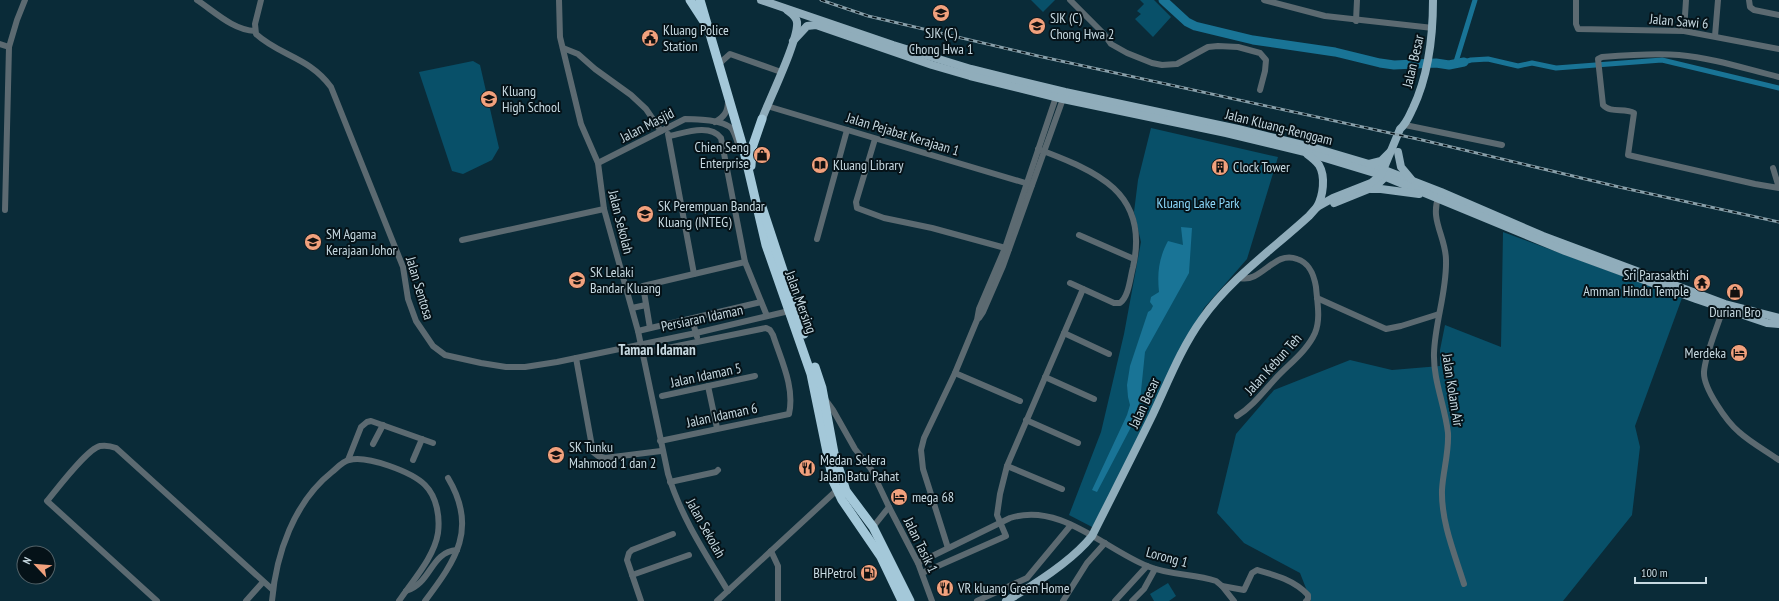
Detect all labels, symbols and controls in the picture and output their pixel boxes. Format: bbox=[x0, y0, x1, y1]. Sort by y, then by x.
school or university icon: SJK (C) Chong Hwa 1 bbox=[931, 3, 951, 23]
place label: SJK (C) Chong Hwa 2 bbox=[1050, 9, 1114, 43]
street label: Jalan Sawi 6 bbox=[1648, 9, 1709, 33]
school or university icon: SJK (C) Chong Hwa 2 bbox=[1027, 16, 1047, 36]
place label: Kluang Police Station bbox=[663, 21, 729, 55]
place label: SJK (C) Chong Hwa 1 bbox=[909, 24, 973, 58]
public building icon: Kluang Police Station bbox=[640, 28, 660, 48]
street label: Jalan Besar bbox=[1398, 33, 1428, 90]
place label: Kluang High School bbox=[502, 82, 561, 116]
school or university icon: Kluang High School bbox=[479, 89, 499, 109]
street label: Jalan Masjid bbox=[616, 104, 677, 147]
street label: Jalan Kluang-Renggam bbox=[1222, 105, 1335, 149]
street label: Jalan Pejabat Kerajaan 1 bbox=[843, 108, 962, 160]
place label: Chien Seng Enterprise bbox=[695, 138, 749, 172]
shop icon: Chien Seng Enterprise bbox=[752, 145, 772, 165]
library icon: Kluang Library bbox=[810, 155, 830, 175]
place label: Kluang Library bbox=[833, 156, 904, 174]
building icon: Clock Tower bbox=[1210, 157, 1230, 177]
place label: Clock Tower bbox=[1233, 158, 1290, 176]
street label: Jalan Sekolah bbox=[604, 187, 638, 256]
park label: Kluang Lake Park bbox=[1156, 194, 1240, 212]
place label: SK Perempuan Bandar Kluang (INTEG) bbox=[658, 197, 765, 231]
school or university icon: SK Perempuan Bandar Kluang (INTEG) bbox=[635, 204, 655, 224]
place label: SM Agama Kerajaan Johor bbox=[326, 225, 397, 259]
school or university icon: SM Agama Kerajaan Johor bbox=[303, 232, 323, 252]
street label: Jalan Sentosa bbox=[402, 253, 438, 322]
place label: SK Lelaki Bandar Kluang bbox=[590, 263, 661, 297]
place label: Sri Parasakthi Amman Hindu Temple bbox=[1583, 266, 1689, 300]
street label: Jalan Mersing bbox=[781, 267, 821, 336]
school or university icon: SK Lelaki Bandar Kluang bbox=[567, 270, 587, 290]
temple icon: Sri Parasakthi Amman Hindu Temple bbox=[1692, 273, 1712, 293]
shop icon: Durian Bro bbox=[1725, 282, 1745, 302]
street label: Persiaran Idaman bbox=[659, 301, 745, 335]
place label: Durian Bro bbox=[1709, 303, 1761, 321]
street label: Jalan Kebun Teh bbox=[1240, 329, 1305, 399]
district label: Taman Idaman bbox=[618, 340, 696, 359]
hotel icon: Merdeka bbox=[1729, 343, 1749, 363]
place label: Merdeka bbox=[1685, 344, 1726, 362]
street label: Jalan Kolam Air bbox=[1438, 351, 1468, 428]
street label: Jalan Idaman 5 bbox=[668, 359, 743, 391]
street label: Jalan Besar bbox=[1124, 375, 1164, 432]
street label: Jalan Idaman 6 bbox=[684, 399, 759, 431]
place label: SK Tunku Mahmood 1 dan 2 bbox=[569, 438, 656, 472]
school or university icon: SK Tunku Mahmood 1 dan 2 bbox=[546, 445, 566, 465]
place label: Medan Selera Jalan Batu Pahat bbox=[819, 451, 899, 485]
restaurant icon: Medan Selera Jalan Batu Pahat bbox=[797, 458, 817, 478]
hotel icon: mega 68 bbox=[889, 487, 909, 507]
place label: mega 68 bbox=[912, 488, 954, 506]
street label: Jalan Sekolah bbox=[682, 494, 730, 561]
street label: Jalan Tasik 1 bbox=[899, 513, 942, 576]
street label: Lorong 1 bbox=[1144, 543, 1190, 571]
north arrow bbox=[16, 545, 56, 585]
text: N bbox=[19, 555, 35, 566]
scale bar bbox=[1635, 559, 1706, 585]
fuel station icon: BHPetrol bbox=[859, 563, 879, 583]
place label: BHPetrol bbox=[813, 564, 857, 582]
text: 100 m bbox=[1641, 565, 1668, 580]
restaurant icon: VR kluang Green Home bbox=[935, 578, 955, 598]
place label: VR kluang Green Home bbox=[957, 579, 1070, 597]

